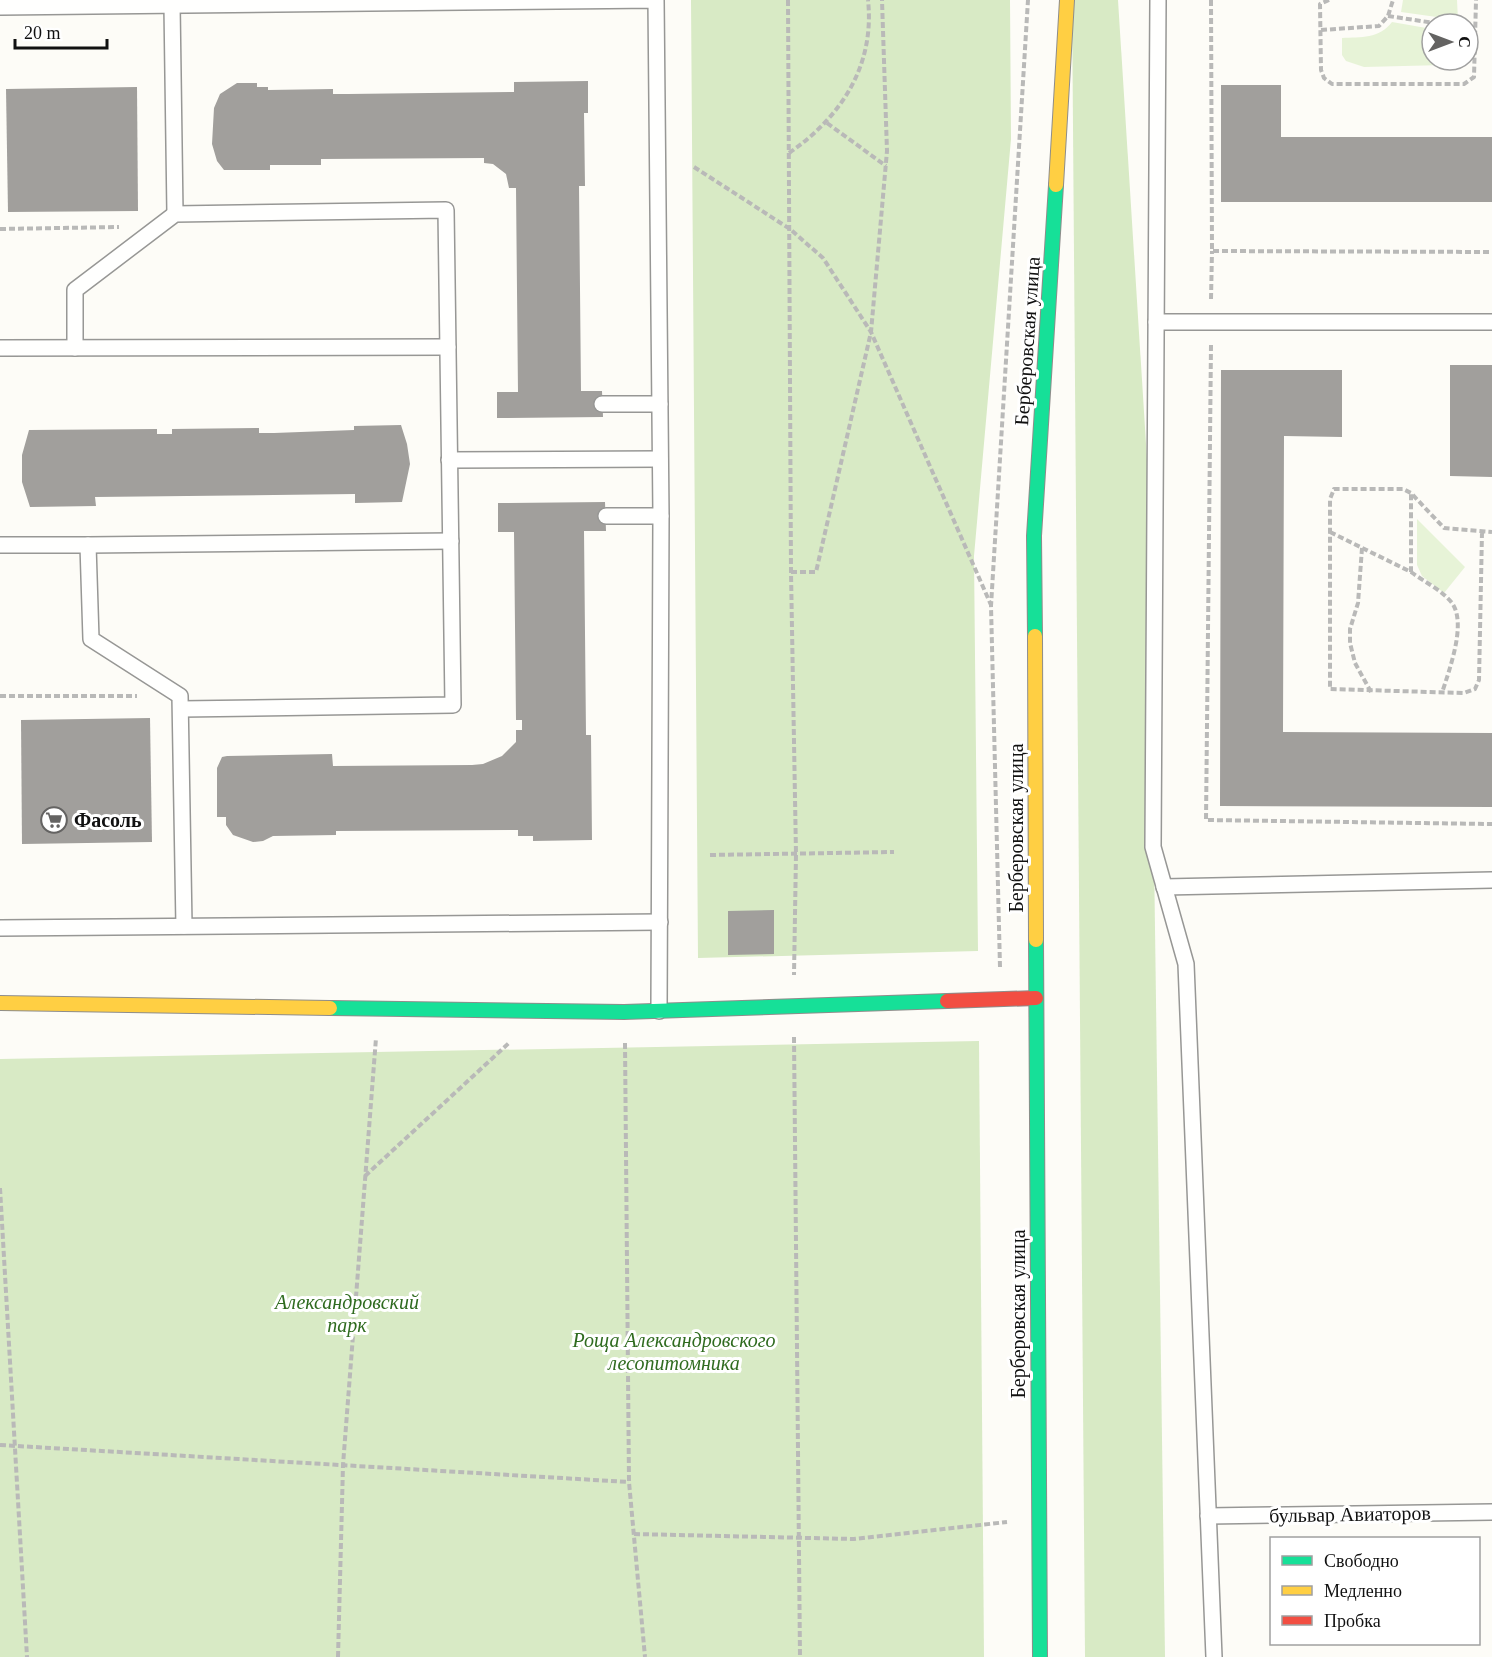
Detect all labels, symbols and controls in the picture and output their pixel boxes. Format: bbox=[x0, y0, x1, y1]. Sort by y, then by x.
scale bar bbox=[15, 12, 106, 50]
north arrow bbox=[1420, 12, 1480, 72]
text: 20 m bbox=[24, 23, 61, 43]
text: С bbox=[1456, 36, 1473, 48]
street label: Берберовская улица bbox=[1010, 256, 1045, 426]
street label: Берберовская улица bbox=[1005, 743, 1028, 913]
supermarket icon: Фасоль bbox=[39, 805, 69, 835]
place label: Фасоль bbox=[74, 809, 142, 831]
street label: Берберовская улица bbox=[1007, 1229, 1030, 1399]
park label: Александровский парк bbox=[273, 1291, 419, 1337]
park label: Роща Александровского лесопитомника bbox=[571, 1329, 776, 1374]
street label: бульвар Авиаторов bbox=[1269, 1502, 1431, 1527]
legend bbox=[1270, 1537, 1480, 1645]
text: Свободно bbox=[1324, 1551, 1399, 1571]
text: Медленно bbox=[1324, 1581, 1402, 1601]
text: Пробка bbox=[1324, 1611, 1381, 1631]

